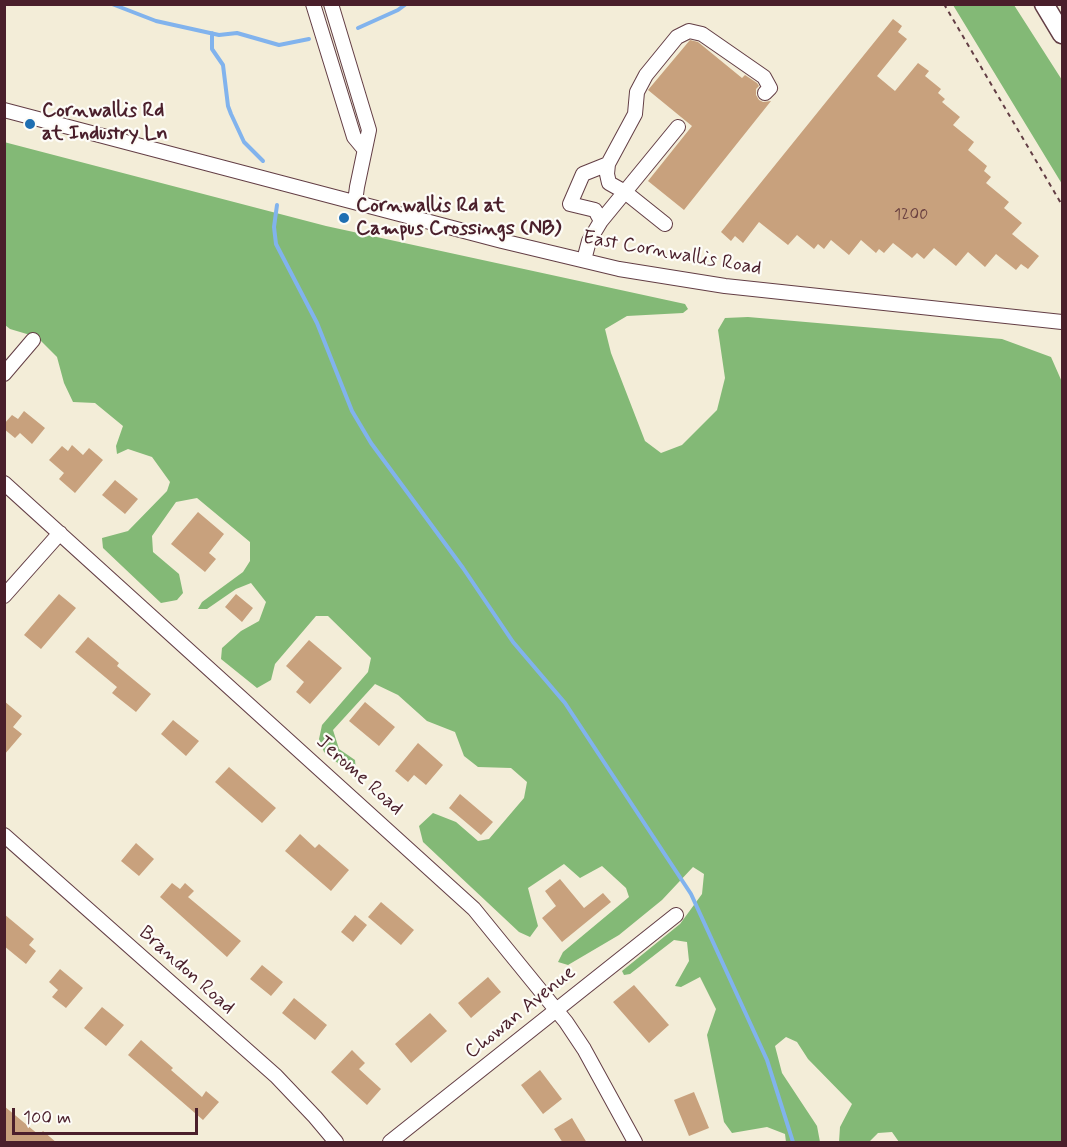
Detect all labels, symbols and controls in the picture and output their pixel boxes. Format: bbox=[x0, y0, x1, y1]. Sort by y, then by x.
place label: Cornwallis Rd at Industry Ln bbox=[42, 100, 168, 147]
marker: Cornwallis Rd at Industry Ln bbox=[23, 117, 37, 131]
place label: Cornwallis Rd at Campus Crossings (NB) bbox=[356, 195, 561, 242]
house number: 1200 bbox=[894, 206, 928, 226]
marker: Cornwallis Rd at Campus Crossings (NB) bbox=[337, 211, 351, 225]
street label: East Cornwallis Road bbox=[581, 226, 763, 282]
street label: Jerome Road bbox=[311, 731, 407, 821]
street label: Brandon Road bbox=[133, 922, 239, 1020]
street label: Chowan Avenue bbox=[461, 961, 581, 1065]
scale bar bbox=[15, 1096, 201, 1134]
text: 100 m bbox=[23, 1106, 71, 1130]

